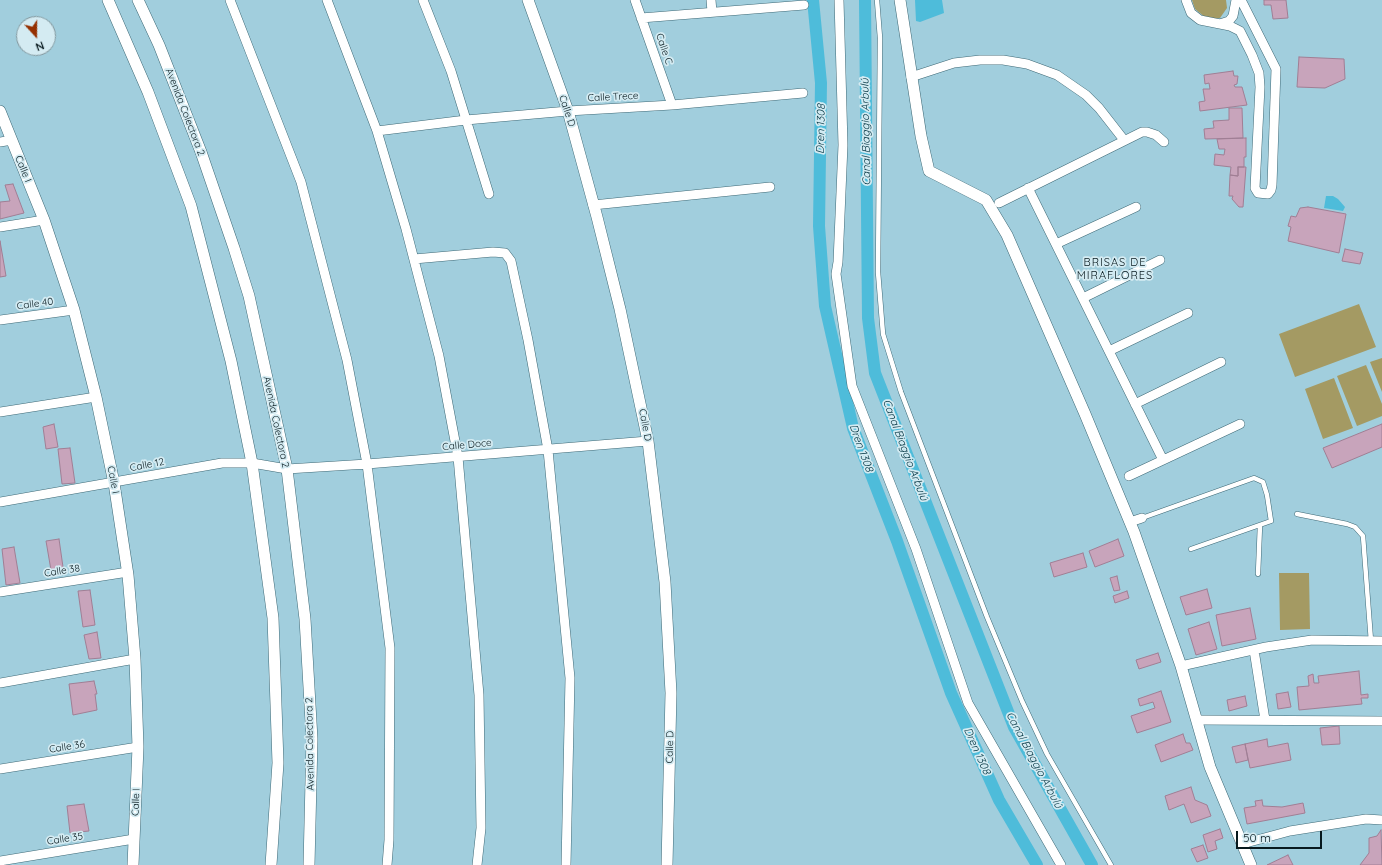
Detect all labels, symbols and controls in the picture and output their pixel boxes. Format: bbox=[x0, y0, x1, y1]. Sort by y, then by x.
north arrow bbox=[16, 16, 56, 56]
street label: Calle C bbox=[653, 32, 675, 66]
text: N bbox=[34, 38, 46, 54]
street label: Avenida Colectora 2 bbox=[163, 66, 207, 158]
water label: Canal Biaggio Arbulú bbox=[858, 78, 874, 186]
street label: Calle Trece bbox=[587, 90, 639, 104]
street label: Calle D bbox=[556, 94, 578, 128]
water label: Dren 1308 bbox=[814, 104, 828, 154]
street label: Calle I bbox=[12, 154, 34, 184]
district label: BRISAS DE MIRAFLORES bbox=[1077, 256, 1153, 282]
street label: Calle 40 bbox=[16, 296, 54, 312]
street label: Avenida Colectora 2 bbox=[260, 375, 292, 469]
water label: Canal Biaggio Arbulú bbox=[880, 398, 930, 502]
street label: Calle D bbox=[636, 408, 654, 442]
water label: Dren 1308 bbox=[846, 422, 876, 474]
street label: Calle Doce bbox=[442, 437, 492, 453]
street label: Calle 12 bbox=[129, 456, 165, 474]
street label: Calle I bbox=[104, 465, 122, 495]
street label: Calle 38 bbox=[43, 562, 81, 580]
street label: Avenida Colectora 2 bbox=[303, 697, 317, 791]
water label: Canal Biaggio Arbulú bbox=[1003, 710, 1065, 810]
water label: Dren 1308 bbox=[961, 726, 993, 776]
street label: Calle D bbox=[664, 731, 676, 763]
street label: Calle 36 bbox=[48, 738, 86, 756]
street label: Calle I bbox=[130, 788, 142, 816]
scale bar bbox=[1238, 823, 1324, 849]
street label: Calle 35 bbox=[46, 830, 84, 848]
text: 50 m bbox=[1243, 830, 1271, 845]

